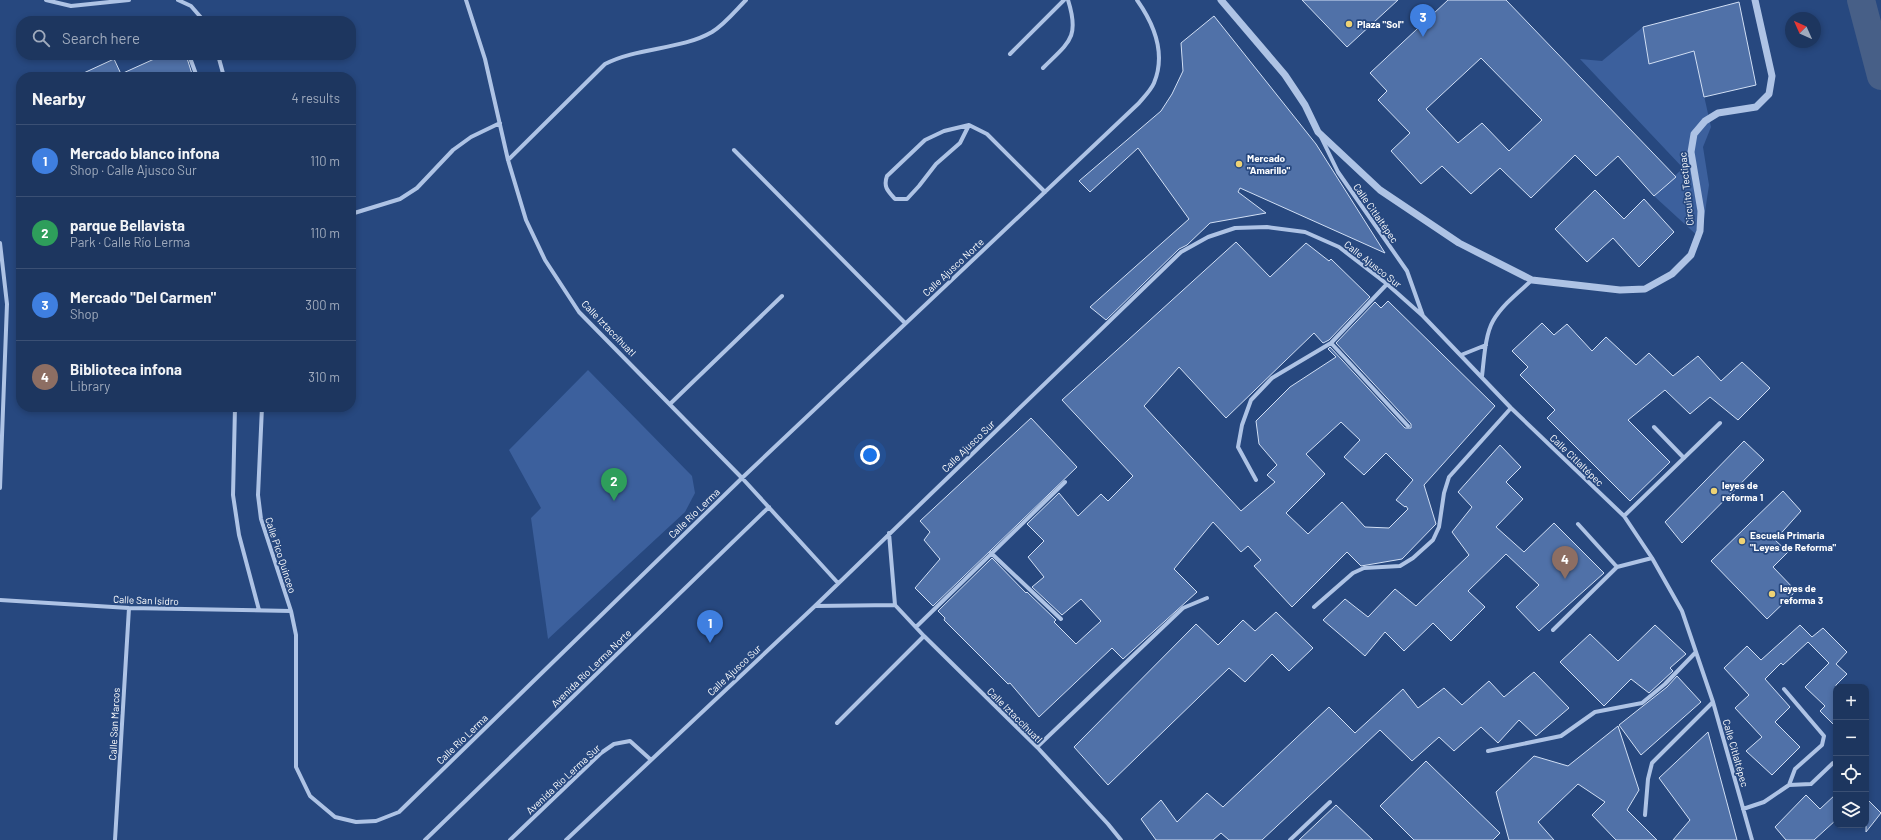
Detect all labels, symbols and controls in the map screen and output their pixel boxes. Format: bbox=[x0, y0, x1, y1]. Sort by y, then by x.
pin: 3 bbox=[1410, 4, 1436, 37]
north arrow bbox=[1785, 12, 1821, 48]
search box bbox=[16, 16, 356, 60]
place label: Plaza "Sol" bbox=[1357, 18, 1404, 30]
marker: Plaza "Sol" bbox=[1344, 19, 1354, 29]
icon: search bbox=[30, 27, 52, 49]
text: Search here bbox=[62, 29, 140, 47]
text: Nearby bbox=[32, 88, 86, 108]
text: 4 results bbox=[292, 90, 340, 106]
text: Mercado blanco infona bbox=[70, 144, 220, 162]
place label: Mercado "Amarillo" bbox=[1247, 152, 1291, 176]
street label: Circuito Tectipac bbox=[1676, 152, 1696, 226]
text: 1 bbox=[43, 153, 47, 169]
text: 110 m bbox=[310, 153, 340, 169]
marker: Mercado "Amarillo" bbox=[1234, 159, 1244, 169]
text: Shop · Calle Ajusco Sur bbox=[70, 162, 197, 178]
street label: Calle Citlaltépec bbox=[1351, 181, 1401, 245]
text: parque Bellavista bbox=[70, 216, 185, 234]
text: 2 bbox=[41, 225, 49, 241]
text: 110 m bbox=[310, 225, 340, 241]
text: Park · Calle Río Lerma bbox=[70, 234, 190, 250]
street label: Calle Ajusco Norte bbox=[920, 236, 986, 298]
street label: Calle Ajusco Sur bbox=[1342, 238, 1404, 290]
text: Mercado "Del Carmen" bbox=[70, 288, 216, 306]
text: 3 bbox=[41, 297, 49, 313]
text: 300 m bbox=[305, 297, 340, 313]
street label: Calle Iztaccíhuatl bbox=[579, 298, 639, 358]
text: Shop bbox=[70, 306, 99, 322]
text: Biblioteca infona bbox=[70, 360, 182, 378]
text: 4 bbox=[41, 369, 49, 385]
text: 310 m bbox=[308, 369, 340, 385]
text: Library bbox=[70, 378, 110, 394]
street label: Calle Ajusco Sur bbox=[939, 417, 997, 474]
street label: Calle Citlaltépec bbox=[1548, 431, 1606, 489]
your location bbox=[860, 445, 880, 465]
pin: 2 bbox=[601, 468, 627, 501]
place label: leyes de reforma 1 bbox=[1722, 479, 1763, 503]
street label: Calle Río Lerma bbox=[666, 485, 722, 541]
marker: leyes de reforma 1 bbox=[1709, 486, 1719, 496]
street label: Calle Pico Quinceo bbox=[263, 516, 299, 594]
place label: Escuela Primaria "Leyes de Reforma" bbox=[1750, 529, 1836, 553]
marker: Escuela Primaria "Leyes de Reforma" bbox=[1737, 536, 1747, 546]
pin: 4 bbox=[1552, 546, 1578, 579]
place label: leyes de reforma 3 bbox=[1780, 582, 1823, 606]
marker: leyes de reforma 3 bbox=[1767, 589, 1777, 599]
street label: Calle San Isidro bbox=[113, 593, 179, 607]
pin: 1 bbox=[697, 610, 723, 643]
street label: Avenida Río Lerma Norte bbox=[548, 627, 634, 709]
street label: Calle Ajusco Sur bbox=[705, 642, 764, 698]
map controls bbox=[1833, 684, 1869, 828]
button: + bbox=[1833, 684, 1869, 720]
street label: Calle Iztaccíhuatl bbox=[985, 685, 1045, 745]
street label: Calle San Marcos bbox=[106, 687, 122, 761]
street label: Calle Río Lerma bbox=[434, 711, 490, 767]
street label: Calle Citlaltépec bbox=[1721, 718, 1751, 788]
button: − bbox=[1833, 720, 1869, 756]
street label: Avenida Río Lerma Sur bbox=[524, 741, 603, 816]
button: locate bbox=[1833, 756, 1869, 792]
button: layers bbox=[1833, 792, 1869, 828]

